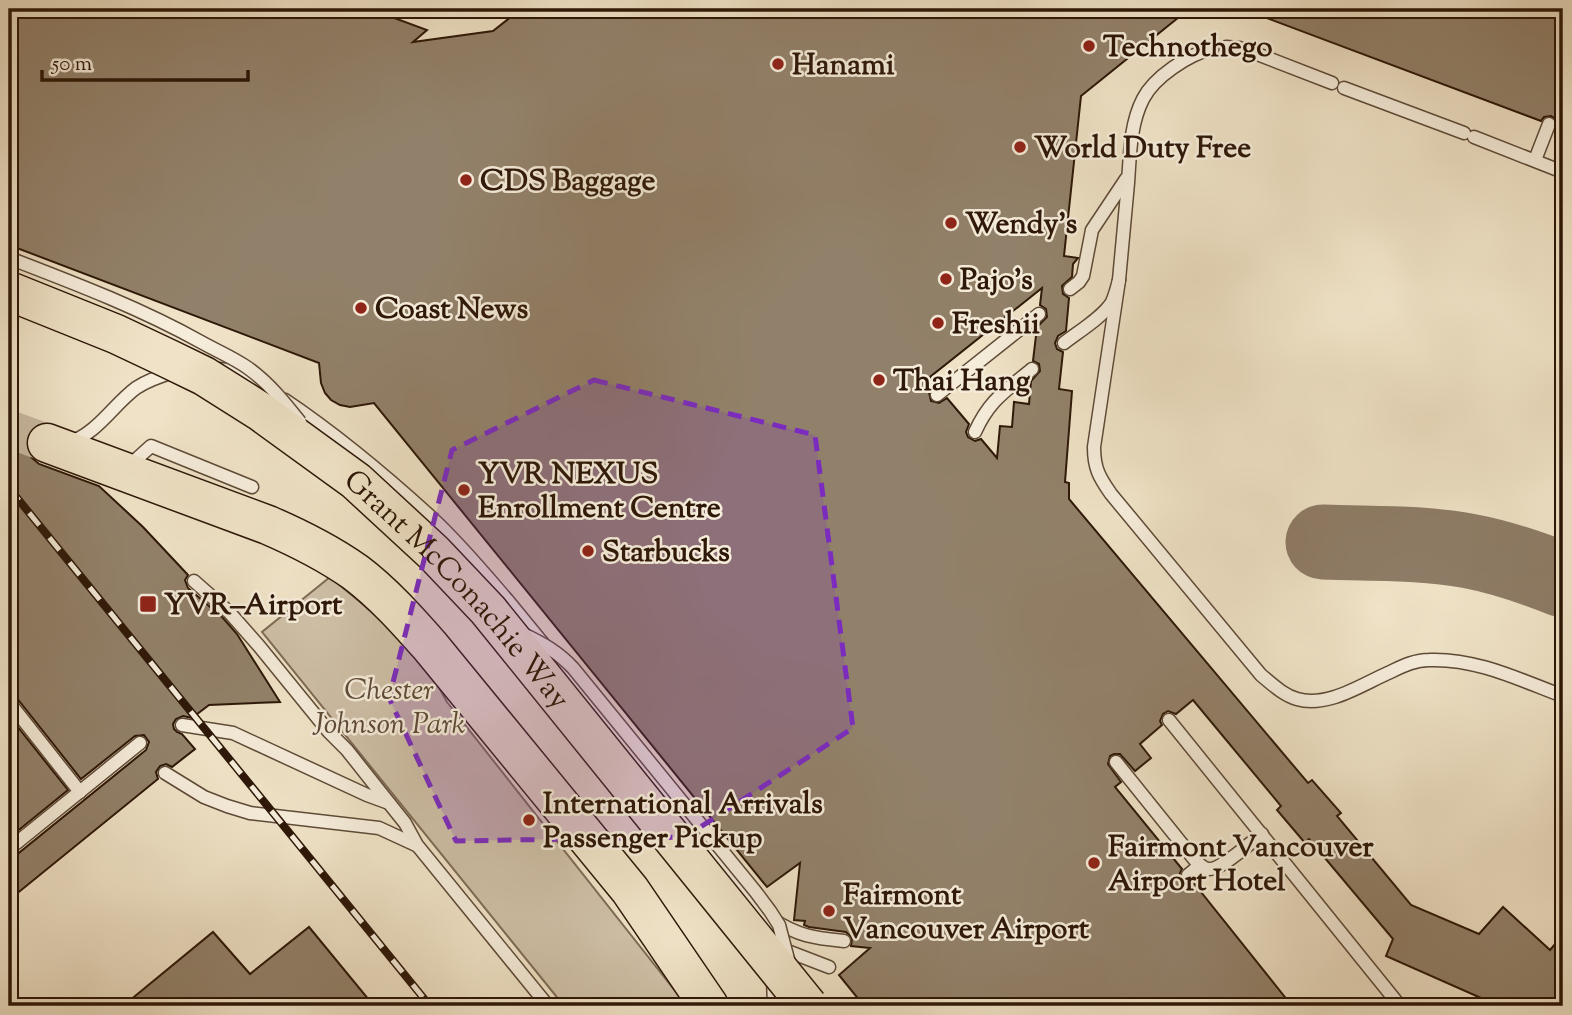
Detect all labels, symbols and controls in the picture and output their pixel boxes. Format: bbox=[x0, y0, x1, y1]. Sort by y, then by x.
place label: Technothego bbox=[1103, 27, 1273, 70]
scale bar bbox=[42, 38, 248, 82]
marker: Technothego bbox=[1081, 38, 1097, 54]
place label: Hanami bbox=[792, 45, 895, 88]
text: 50 m bbox=[51, 50, 92, 80]
marker: Hanami bbox=[770, 56, 786, 72]
place label: World Duty Free bbox=[1034, 128, 1251, 171]
marker: World Duty Free bbox=[1012, 139, 1028, 155]
place label: CDS Baggage bbox=[480, 161, 656, 204]
marker: CDS Baggage bbox=[458, 172, 474, 188]
place label: Wendy's bbox=[965, 204, 1077, 247]
marker: Wendy's bbox=[943, 215, 959, 231]
place label: Pajo’s bbox=[960, 260, 1033, 303]
marker: Pajo’s bbox=[938, 271, 954, 287]
place label: Coast News bbox=[375, 289, 529, 332]
marker: Coast News bbox=[353, 300, 369, 316]
place label: Freshii bbox=[952, 304, 1040, 347]
marker: Freshii bbox=[930, 315, 946, 331]
place label: Thai Hang bbox=[893, 361, 1030, 404]
marker: Thai Hang bbox=[871, 372, 887, 388]
place label: YVR NEXUS Enrollment Centre bbox=[478, 454, 721, 531]
street label: Grant McConachie Way bbox=[333, 461, 579, 719]
marker: YVR NEXUS Enrollment Centre bbox=[456, 482, 472, 498]
place label: Starbucks bbox=[602, 532, 730, 575]
marker: Starbucks bbox=[580, 543, 596, 559]
place label: YVR–Airport bbox=[164, 585, 343, 628]
marker: YVR–Airport bbox=[138, 594, 158, 614]
park label: Chester Johnson Park bbox=[312, 670, 465, 747]
place label: International Arrivals Passenger Pickup bbox=[543, 784, 823, 861]
marker: International Arrivals Passenger Pickup bbox=[521, 812, 537, 828]
place label: Fairmont Vancouver Airport Hotel bbox=[1108, 827, 1374, 904]
marker: Fairmont Vancouver Airport Hotel bbox=[1086, 855, 1102, 871]
place label: Fairmont Vancouver Airport bbox=[843, 875, 1090, 952]
marker: Fairmont Vancouver Airport bbox=[821, 903, 837, 919]

